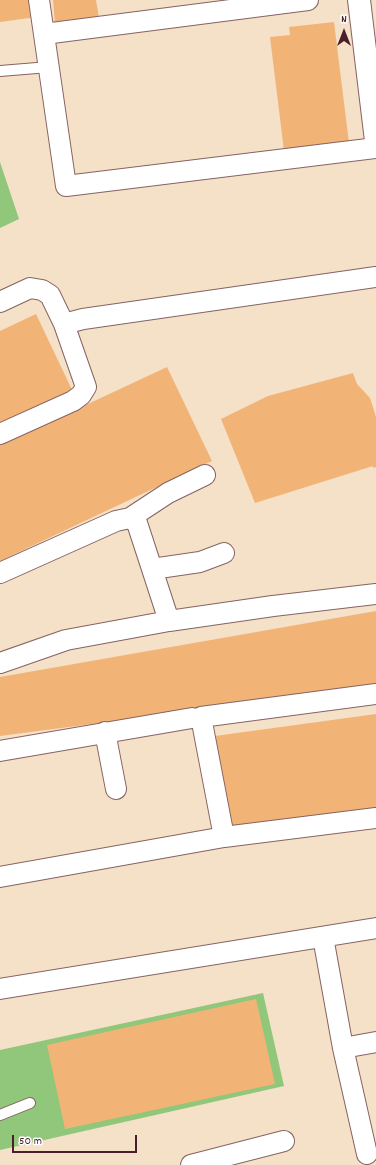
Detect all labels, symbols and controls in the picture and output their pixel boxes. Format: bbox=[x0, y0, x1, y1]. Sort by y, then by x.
north arrow bbox=[324, 12, 364, 52]
text: N bbox=[341, 12, 347, 28]
scale bar bbox=[14, 1127, 139, 1153]
text: 50 m bbox=[19, 1133, 42, 1150]

